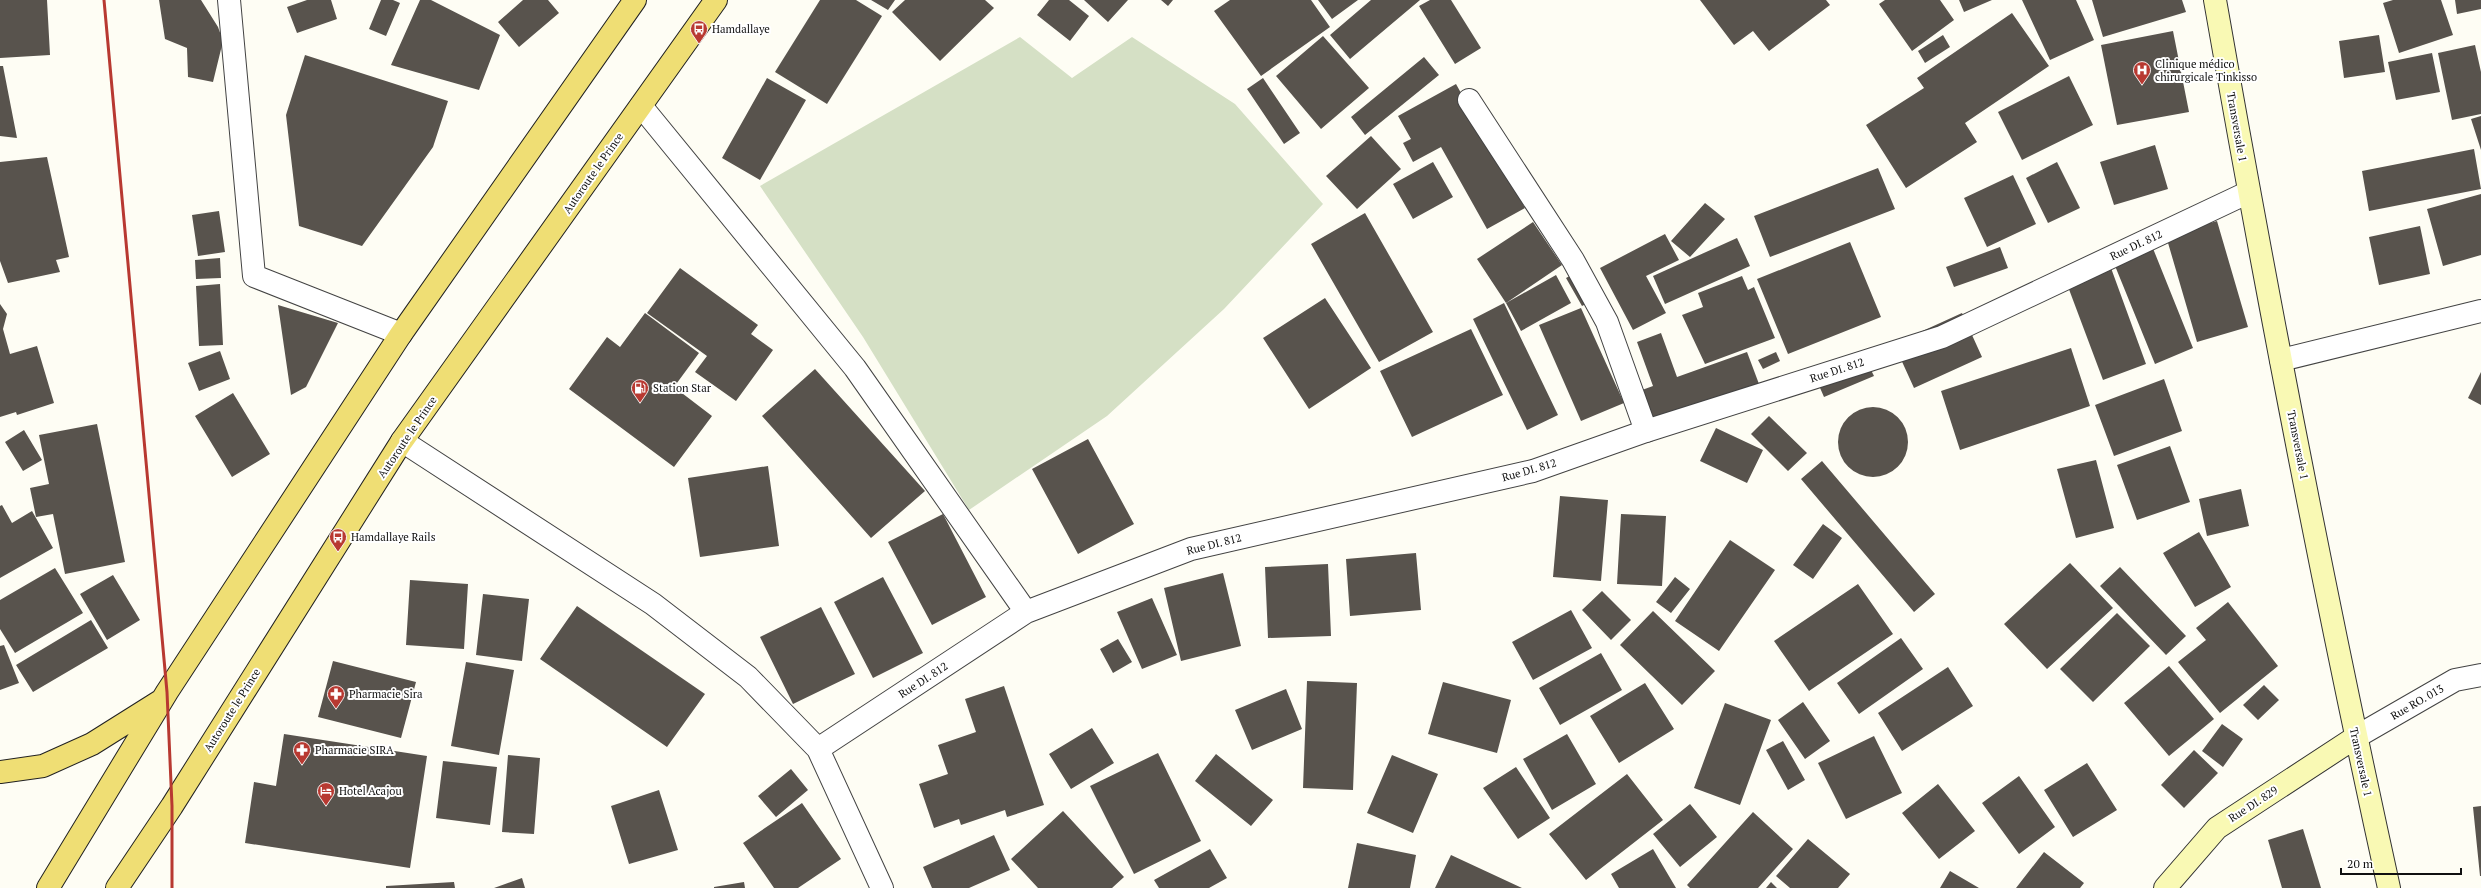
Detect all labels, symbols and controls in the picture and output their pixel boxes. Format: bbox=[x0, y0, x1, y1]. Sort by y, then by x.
bus stop icon: Hamdallaye bbox=[689, 19, 709, 44]
place label: Hamdallaye bbox=[712, 22, 770, 36]
place label: Clinique médico chirurgicale Tinkisso bbox=[2155, 57, 2257, 84]
hospital icon: Clinique médico chirurgicale Tinkisso bbox=[2132, 60, 2152, 85]
street label: Transversale 1 bbox=[2224, 91, 2250, 163]
street label: Autoroute le Prince bbox=[560, 129, 626, 216]
street label: Rue DI. 812 bbox=[2108, 227, 2164, 263]
street label: Rue DI. 812 bbox=[1808, 355, 1866, 385]
fuel station icon: Station Star bbox=[630, 378, 650, 403]
place label: Station Star bbox=[653, 381, 712, 395]
street label: Autoroute le Prince bbox=[374, 393, 440, 481]
street label: Transversale 1 bbox=[2284, 409, 2312, 481]
street label: Rue DI. 812 bbox=[1500, 456, 1558, 484]
bus stop icon: Hamdallaye Rails bbox=[328, 527, 348, 552]
place label: Hamdallaye Rails bbox=[351, 530, 436, 544]
street label: Rue DI. 812 bbox=[1185, 530, 1243, 558]
street label: Rue DI. 812 bbox=[896, 659, 950, 701]
street label: Autoroute le Prince bbox=[201, 665, 263, 754]
street label: Rue RO. 013 bbox=[2388, 681, 2446, 723]
pharmacy icon: Pharmacie Sira bbox=[326, 684, 346, 709]
place label: Pharmacie Sira bbox=[349, 687, 423, 701]
street label: Transversale 1 bbox=[2347, 726, 2375, 798]
pharmacy icon: Pharmacie SIRA bbox=[292, 740, 312, 765]
place label: Pharmacie SIRA bbox=[315, 743, 394, 757]
hotel icon: Hotel Acajou bbox=[316, 781, 336, 806]
street label: Rue DI. 829 bbox=[2226, 783, 2280, 825]
place label: Hotel Acajou bbox=[339, 784, 402, 798]
scale bar bbox=[2341, 850, 2461, 876]
text: 20 m bbox=[2347, 856, 2374, 871]

